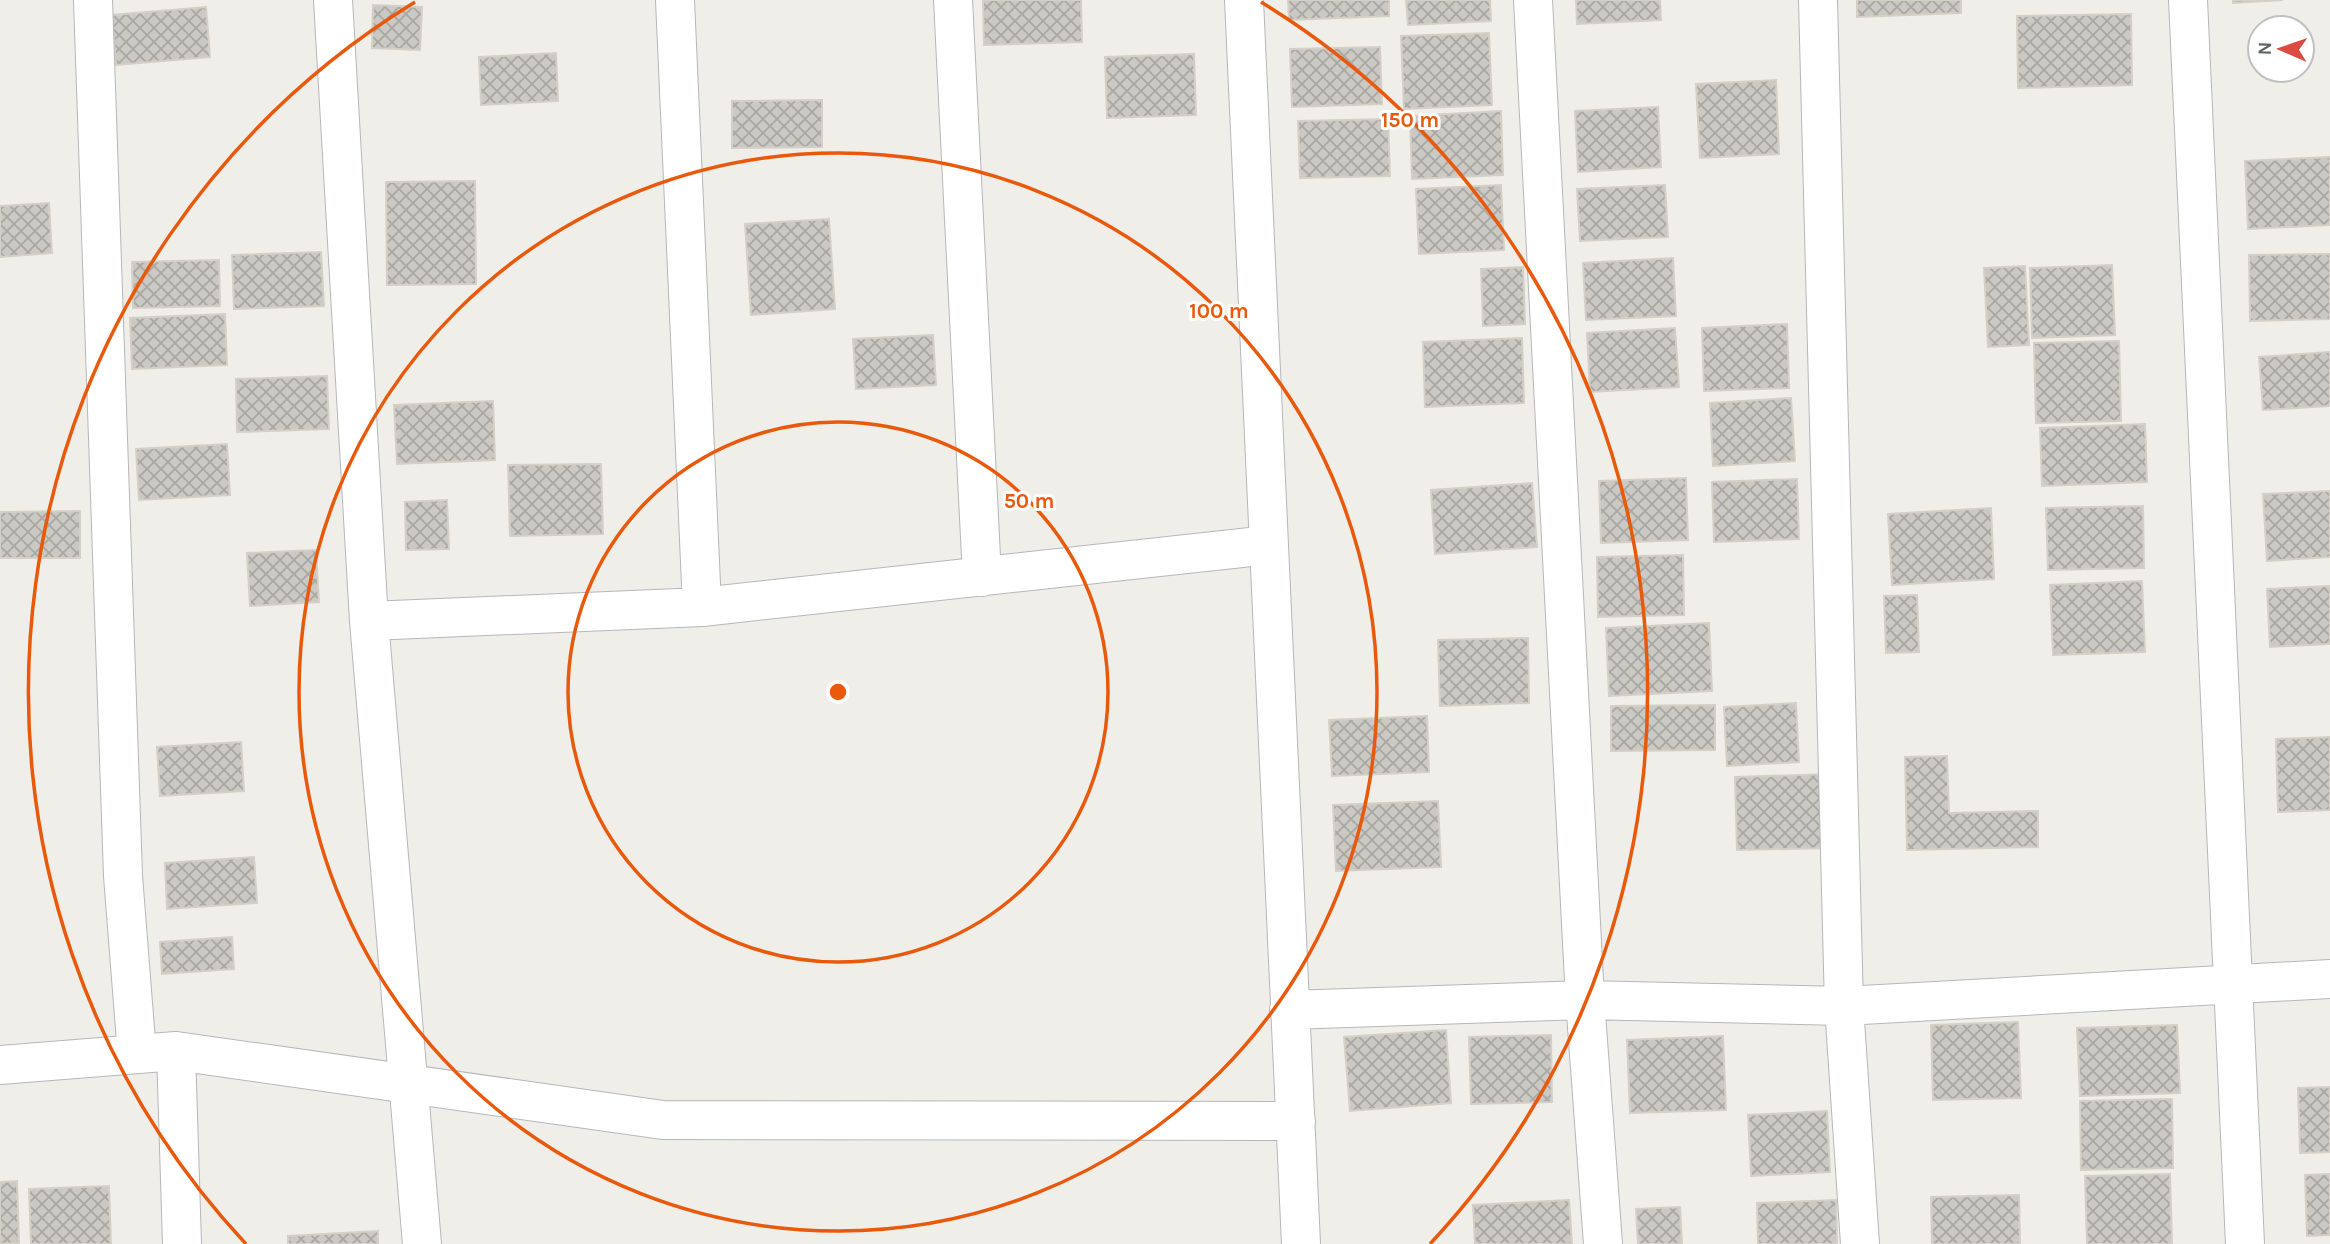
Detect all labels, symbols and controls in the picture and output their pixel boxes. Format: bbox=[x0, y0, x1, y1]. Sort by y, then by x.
north arrow bbox=[2246, 14, 2316, 84]
text: N bbox=[2254, 41, 2276, 56]
text: 150 m bbox=[1381, 108, 1439, 132]
text: 100 m bbox=[1189, 299, 1249, 323]
text: 50 m bbox=[1004, 489, 1054, 513]
centre of rings bbox=[826, 680, 850, 704]

